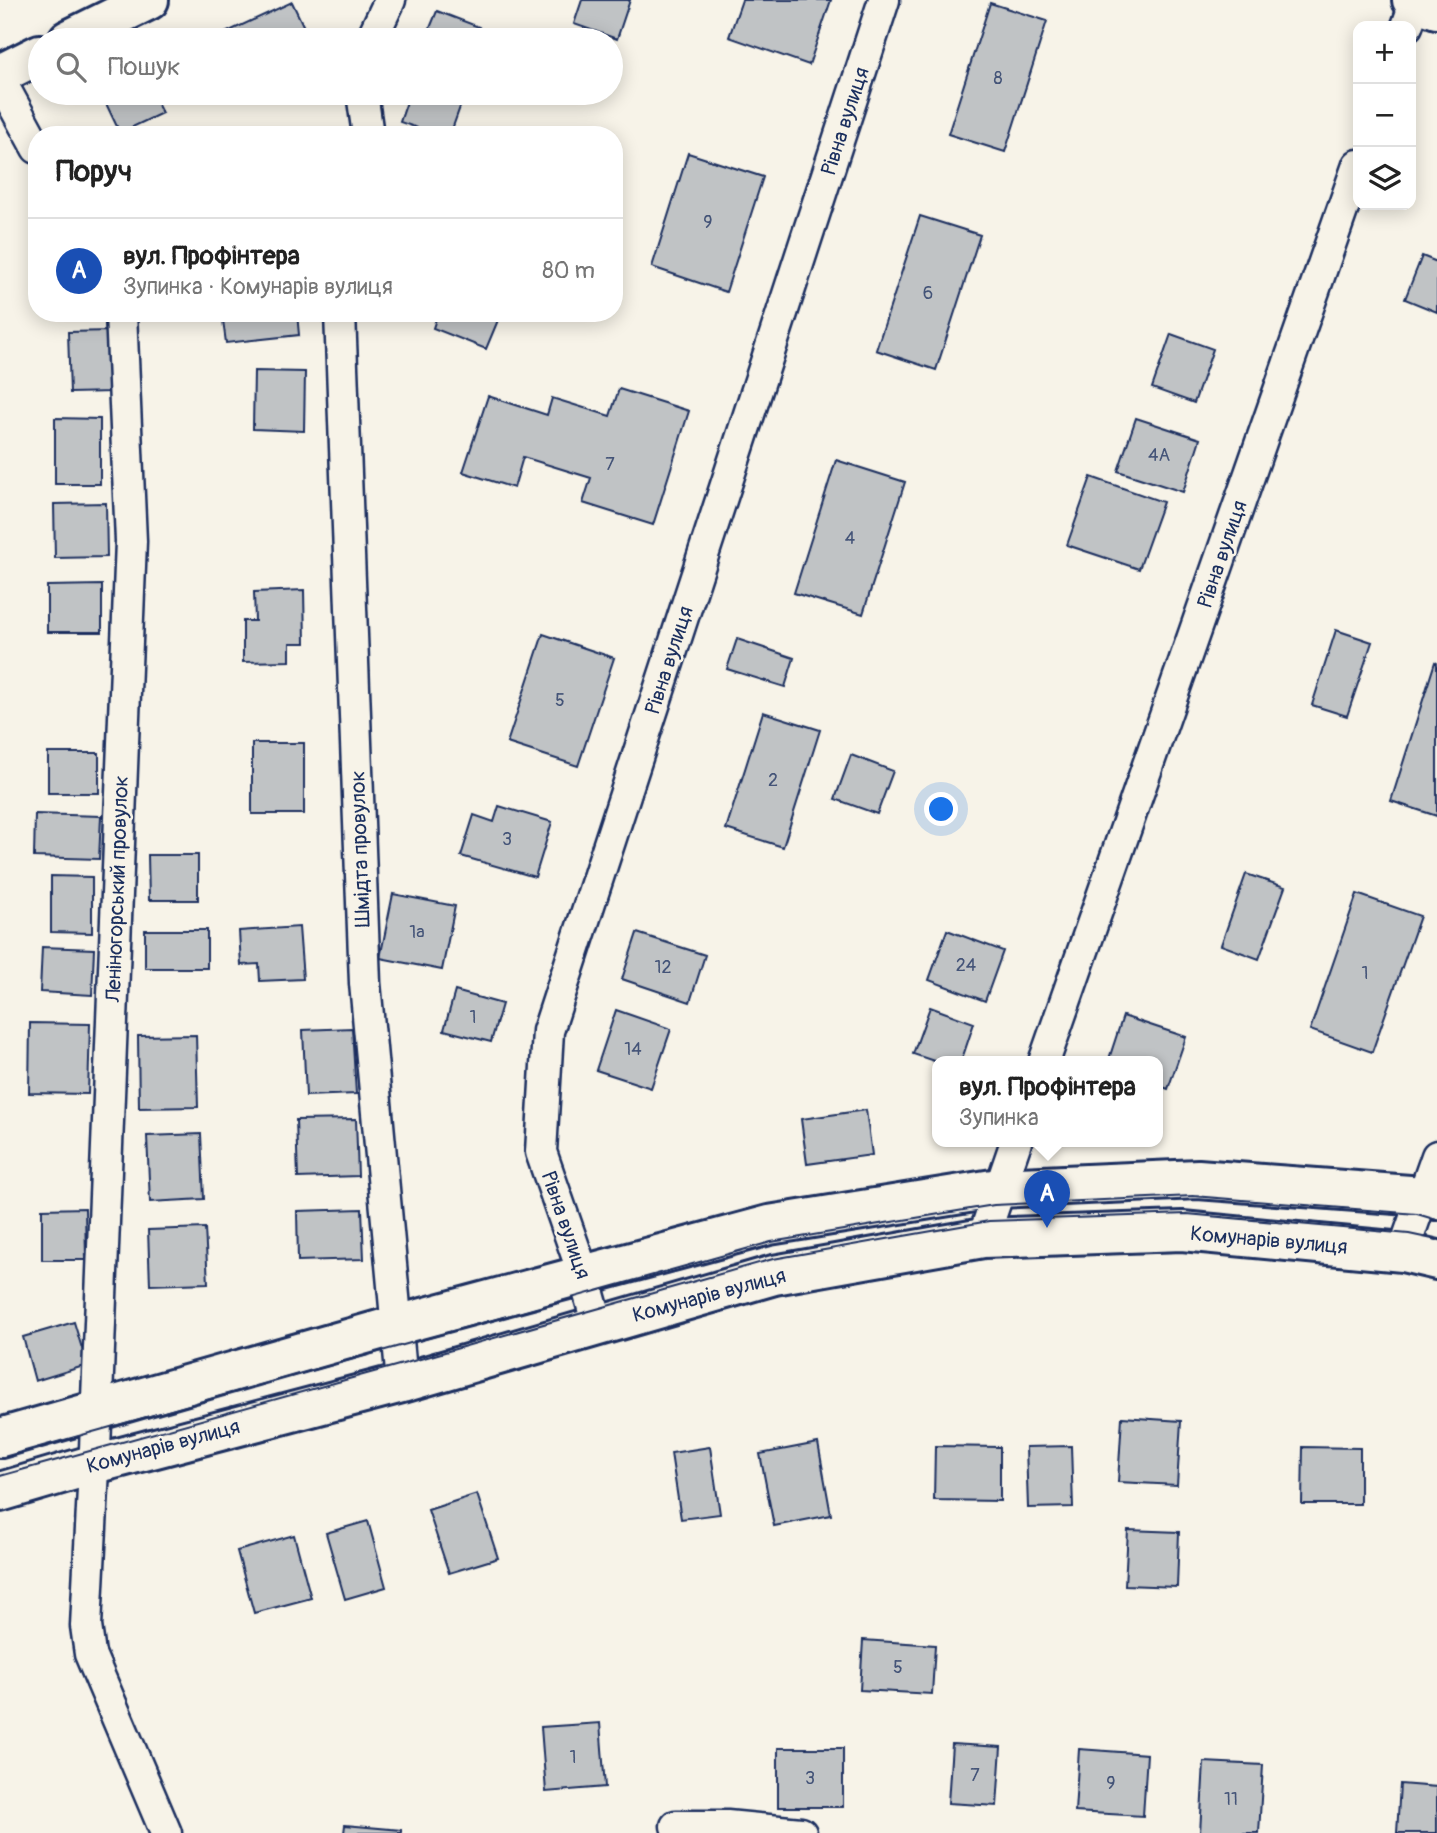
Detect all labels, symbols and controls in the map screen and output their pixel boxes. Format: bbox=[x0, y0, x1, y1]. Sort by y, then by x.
map controls bbox=[1353, 21, 1416, 210]
button: + bbox=[1353, 21, 1416, 84]
search box bbox=[28, 28, 623, 105]
icon: search bbox=[52, 48, 90, 86]
text: Пошук bbox=[108, 51, 181, 83]
street label: Рівна вулиця bbox=[815, 64, 876, 179]
house number: 8 bbox=[993, 67, 1003, 90]
button: − bbox=[1353, 84, 1416, 147]
button: layers bbox=[1353, 147, 1416, 210]
text: Поруч bbox=[56, 153, 132, 190]
house number: 9 bbox=[703, 211, 713, 234]
text: вул. Профінтера bbox=[123, 240, 300, 272]
text: A bbox=[72, 256, 86, 285]
text: 80 m bbox=[542, 256, 595, 285]
text: Зупинка · Комунарів вулиця bbox=[123, 272, 393, 301]
house number: 6 bbox=[923, 282, 933, 305]
house number: 4А bbox=[1148, 444, 1170, 467]
house number: 7 bbox=[605, 453, 615, 476]
street label: Рівна вулиця bbox=[1191, 497, 1253, 612]
house number: 4 bbox=[845, 527, 856, 550]
street label: Рівна вулиця bbox=[639, 603, 700, 718]
house number: 5 bbox=[555, 689, 565, 712]
house number: 2 bbox=[768, 769, 778, 792]
street label: Шмідта провулок bbox=[344, 770, 377, 928]
street label: Леніногорський провулок bbox=[100, 775, 135, 1004]
your location bbox=[924, 792, 958, 826]
house number: 3 bbox=[502, 828, 512, 851]
house number: 1а bbox=[409, 921, 425, 944]
house number: 24 bbox=[956, 954, 977, 977]
house number: 12 bbox=[654, 956, 672, 979]
house number: 1 bbox=[1361, 962, 1369, 985]
house number: 1 bbox=[469, 1006, 477, 1029]
house number: 14 bbox=[624, 1038, 642, 1061]
popup bbox=[932, 1056, 1163, 1147]
text: вул. Профінтера bbox=[959, 1071, 1136, 1103]
text: Зупинка bbox=[959, 1103, 1039, 1132]
street label: Рівна вулиця bbox=[535, 1168, 597, 1283]
pin: A bbox=[1024, 1170, 1070, 1228]
street label: Комунарів вулиця bbox=[1189, 1220, 1349, 1261]
street label: Комунарів вулиця bbox=[629, 1262, 789, 1329]
street label: Комунарів вулиця bbox=[83, 1413, 243, 1480]
house number: 5 bbox=[893, 1656, 903, 1679]
house number: 1 bbox=[569, 1746, 577, 1769]
house number: 7 bbox=[970, 1764, 980, 1787]
house number: 3 bbox=[805, 1767, 815, 1790]
house number: 9 bbox=[1106, 1772, 1116, 1795]
house number: 11 bbox=[1224, 1788, 1238, 1811]

